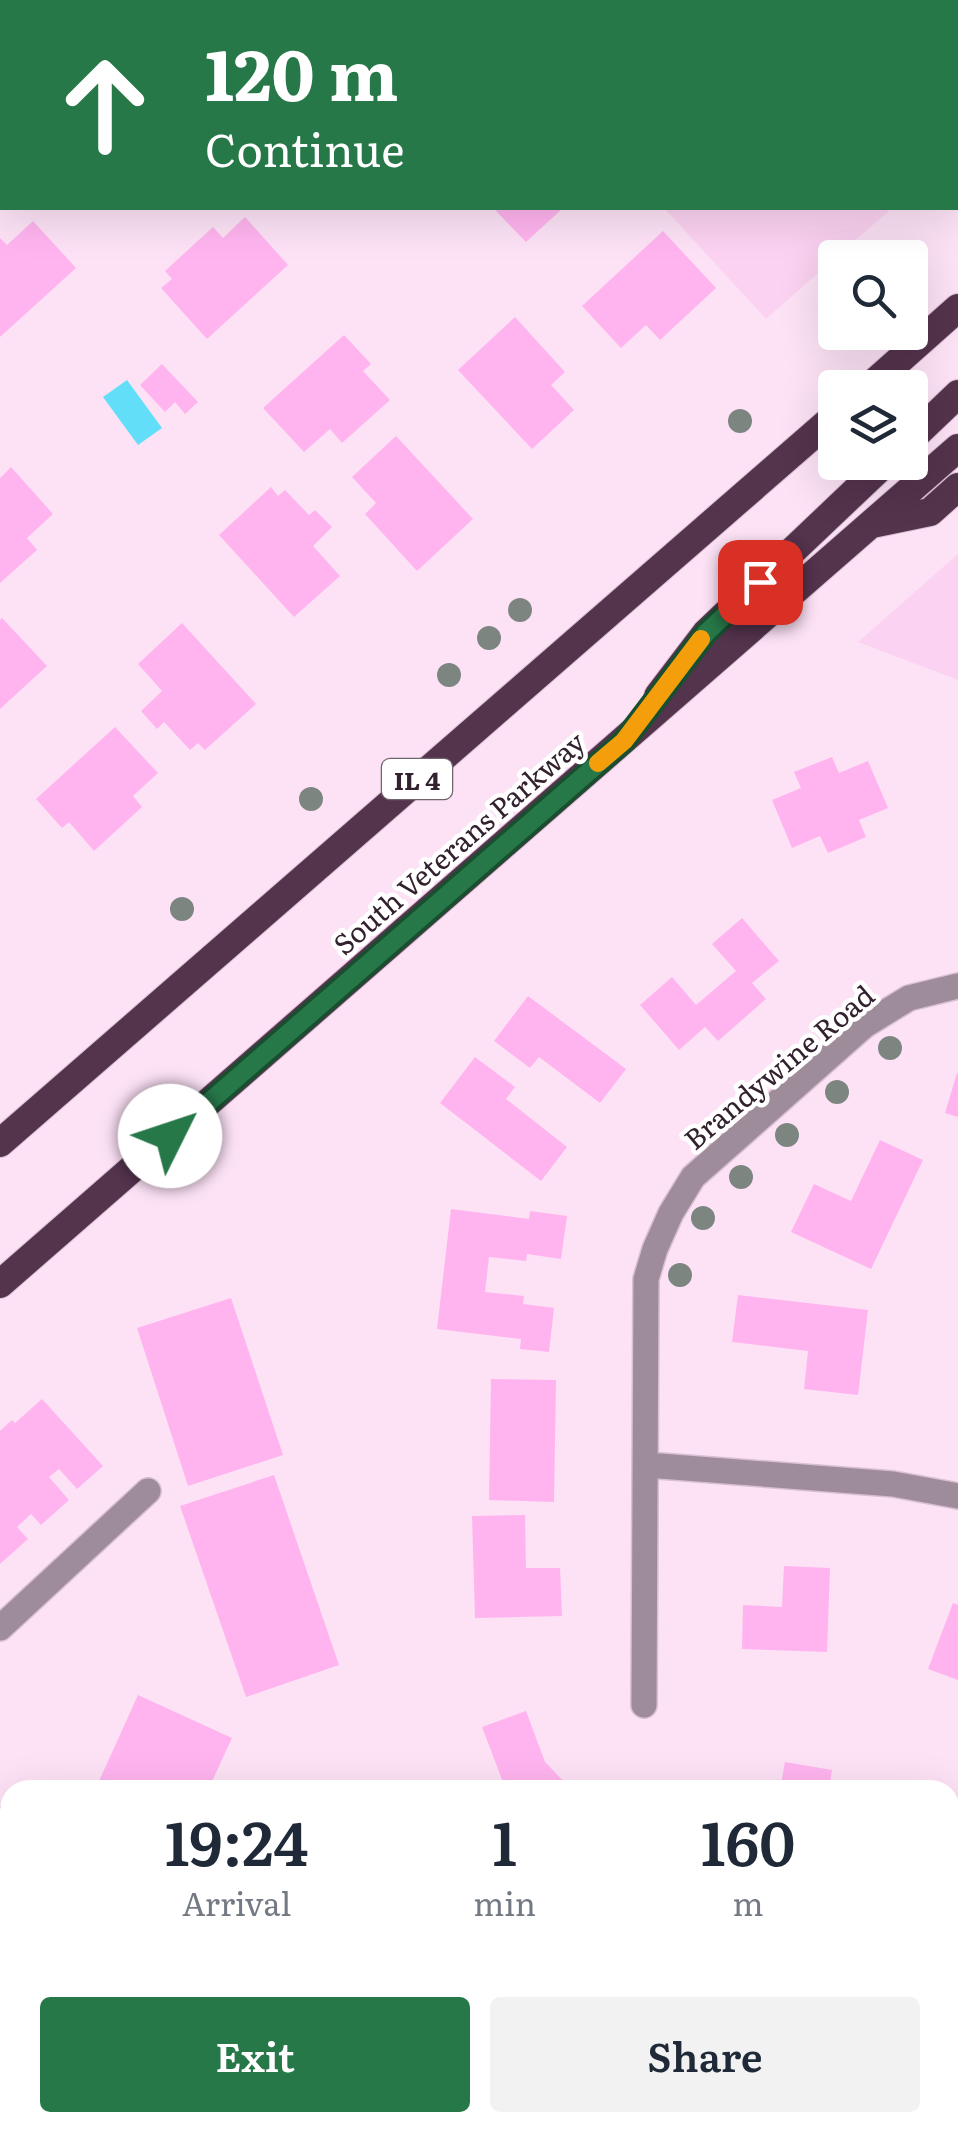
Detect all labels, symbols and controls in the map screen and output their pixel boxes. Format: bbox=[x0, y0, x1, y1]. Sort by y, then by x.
text: 120 m bbox=[205, 19, 398, 123]
icon: ahead bbox=[40, 40, 170, 170]
text: Continue bbox=[205, 114, 405, 181]
map controls bbox=[818, 240, 928, 480]
button: search bbox=[818, 240, 928, 350]
button: layers bbox=[818, 370, 928, 480]
pin bbox=[718, 540, 803, 625]
icon: arrive bbox=[733, 555, 788, 610]
street label: South Veterans Parkway bbox=[323, 720, 594, 963]
road number: IL 4 bbox=[382, 759, 452, 799]
street label: Brandywine Road bbox=[674, 974, 882, 1158]
position arrow bbox=[118, 1084, 222, 1188]
text: 19:24 bbox=[165, 1795, 308, 1884]
text: 1 bbox=[492, 1795, 517, 1884]
text: 160 bbox=[701, 1795, 795, 1884]
text: Arrival bbox=[182, 1878, 291, 1926]
text: min bbox=[473, 1878, 536, 1926]
text: m bbox=[732, 1878, 764, 1926]
button: Exit bbox=[40, 1997, 470, 2112]
button: Share bbox=[490, 1997, 920, 2112]

